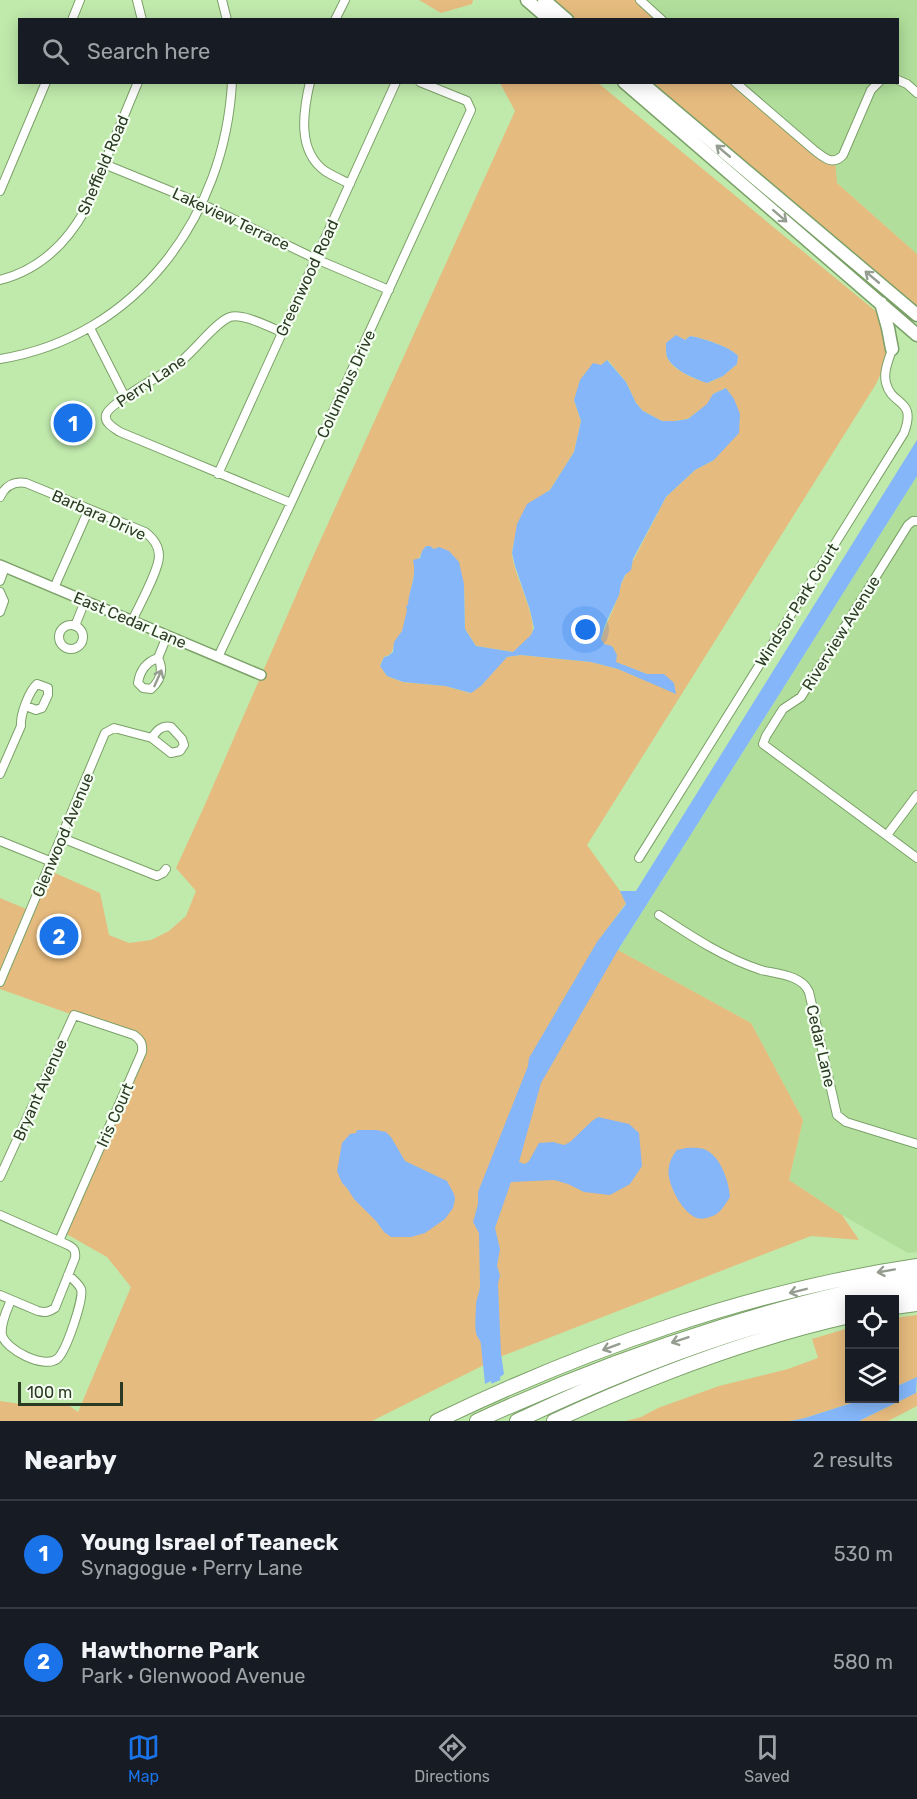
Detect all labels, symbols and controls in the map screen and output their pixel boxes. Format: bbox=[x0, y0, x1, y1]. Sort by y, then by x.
search box bbox=[18, 18, 899, 84]
icon: search bbox=[39, 35, 72, 68]
text: Search here bbox=[87, 38, 210, 65]
street label: Sheffield Road bbox=[73, 112, 133, 218]
one-way arrow bbox=[715, 145, 731, 158]
street label: Lakeview Terrace bbox=[169, 184, 293, 255]
one-way arrow bbox=[772, 209, 787, 223]
street label: Greenwood Road bbox=[272, 217, 342, 339]
one-way arrow bbox=[865, 270, 880, 284]
street label: Columbus Drive bbox=[313, 327, 379, 441]
street label: Perry Lane bbox=[112, 351, 190, 411]
pin: 1 bbox=[54, 400, 92, 446]
street label: Barbara Drive bbox=[49, 486, 149, 544]
street label: Windsor Park Court bbox=[751, 540, 843, 670]
street label: Riverview Avenue bbox=[798, 572, 884, 694]
street label: East Cedar Lane bbox=[71, 588, 189, 652]
your location bbox=[571, 615, 600, 644]
one-way arrow bbox=[153, 669, 164, 687]
street label: Glenwood Avenue bbox=[28, 770, 98, 900]
pin: 2 bbox=[40, 914, 78, 958]
street label: Cedar Lane bbox=[802, 1003, 840, 1089]
street label: Bryant Avenue bbox=[9, 1036, 71, 1144]
street label: Iris Court bbox=[92, 1080, 138, 1150]
one-way arrow bbox=[876, 1266, 896, 1277]
one-way arrow bbox=[789, 1285, 808, 1297]
map controls bbox=[845, 1295, 899, 1403]
button: locate bbox=[845, 1295, 899, 1349]
one-way arrow bbox=[671, 1336, 690, 1347]
one-way arrow bbox=[602, 1342, 621, 1353]
button: layers bbox=[845, 1349, 899, 1403]
scale bar bbox=[18, 1379, 123, 1406]
text: 100 m bbox=[27, 1383, 72, 1402]
text: Nearby bbox=[24, 1445, 117, 1476]
text: 2 results bbox=[813, 1448, 893, 1472]
text: Young Israel of Teaneck bbox=[81, 1529, 338, 1556]
text: 1 bbox=[39, 1542, 48, 1566]
text: 530 m bbox=[834, 1542, 893, 1566]
text: Synagogue · Perry Lane bbox=[81, 1556, 303, 1580]
text: Hawthorne Park bbox=[81, 1637, 259, 1664]
text: 2 bbox=[37, 1650, 50, 1674]
text: 580 m bbox=[833, 1650, 893, 1674]
text: Park · Glenwood Avenue bbox=[81, 1664, 306, 1688]
tab: Map bbox=[127, 1731, 160, 1786]
tab: Directions bbox=[414, 1731, 490, 1786]
tab: Saved bbox=[744, 1731, 790, 1786]

